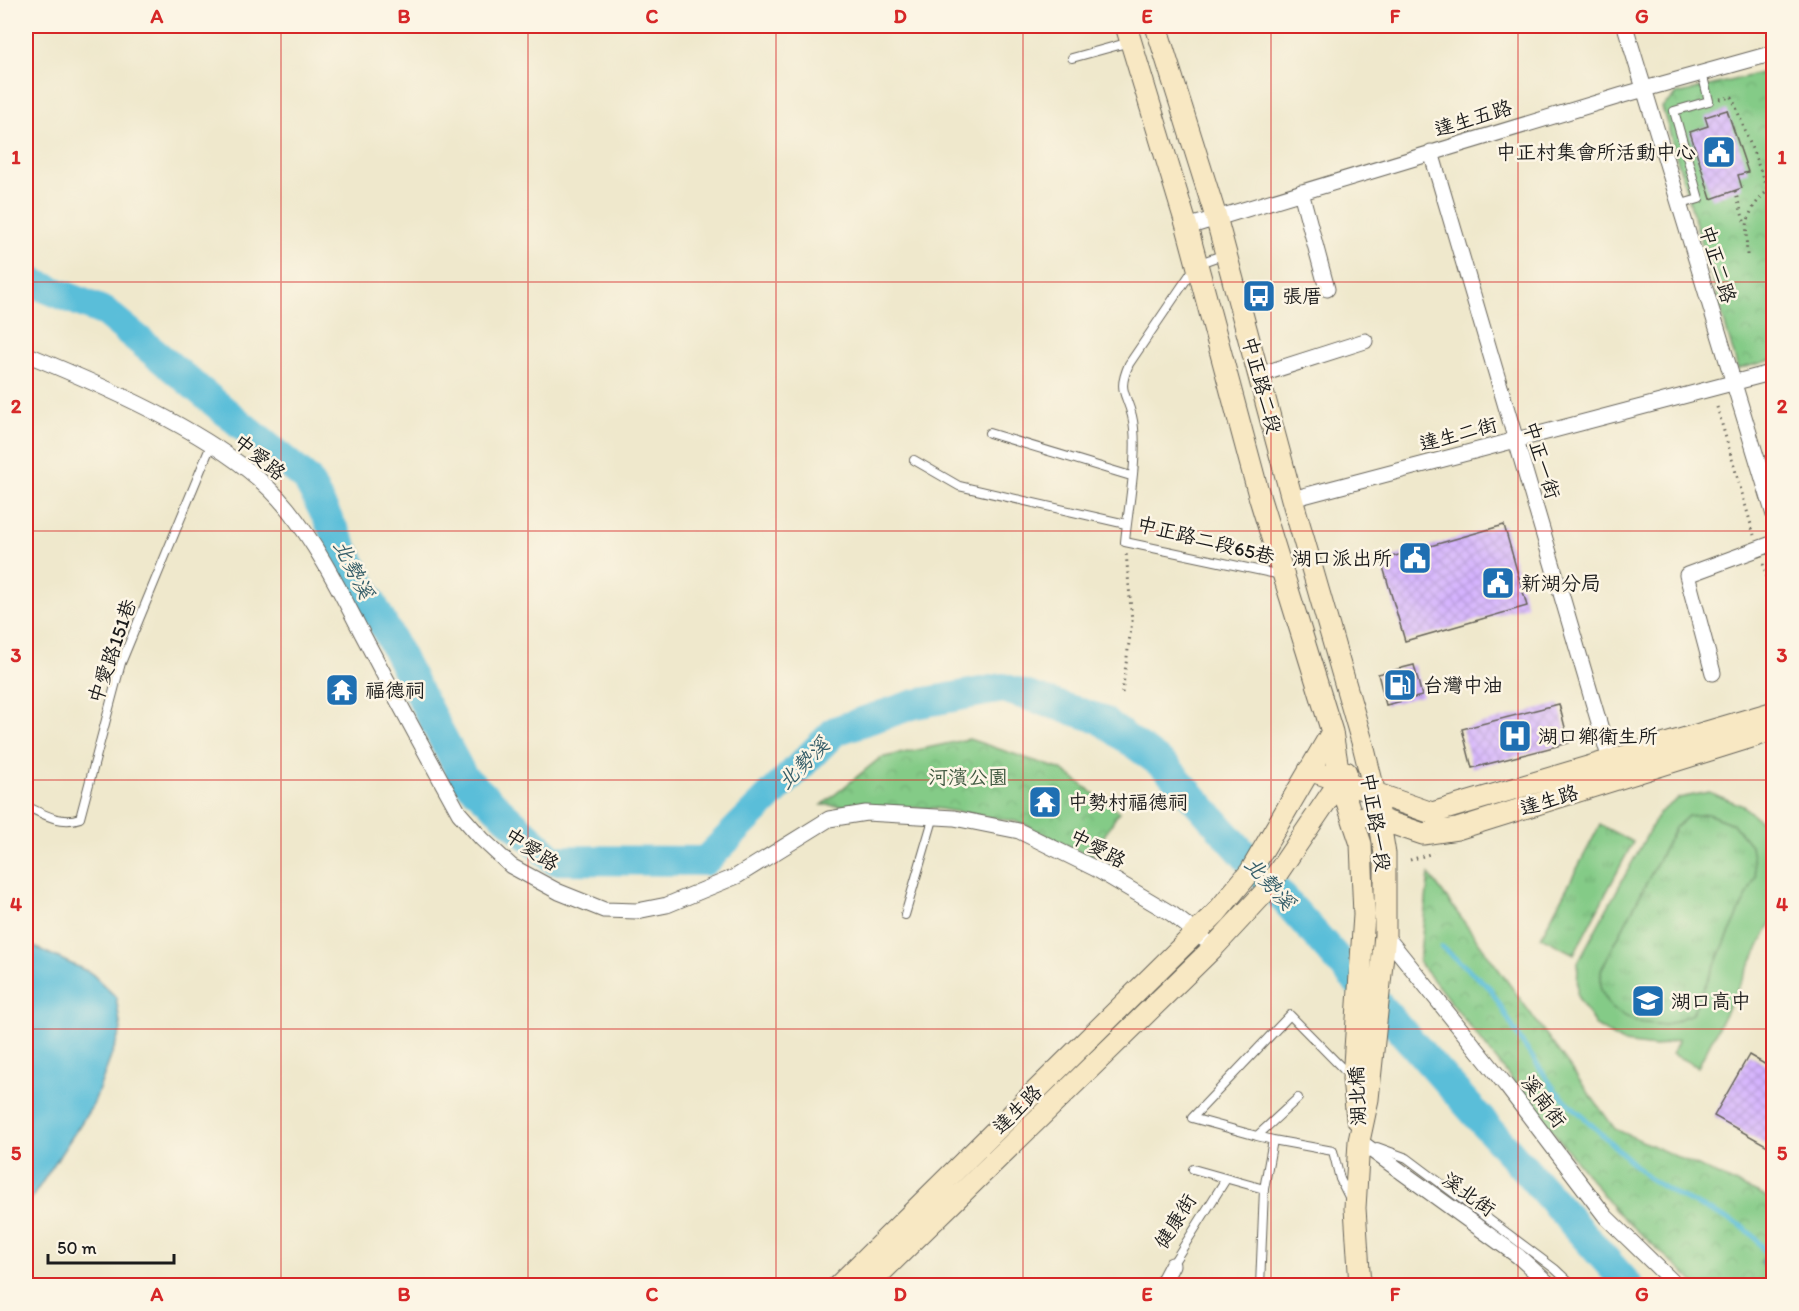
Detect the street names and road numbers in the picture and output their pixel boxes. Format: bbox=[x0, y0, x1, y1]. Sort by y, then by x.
street label: 達生五路 bbox=[1431, 95, 1516, 141]
street label: 中正二路 bbox=[1695, 222, 1741, 307]
street label: 中正路二段 bbox=[1237, 334, 1287, 436]
street label: 達生二街 bbox=[1416, 412, 1500, 456]
street label: 中正一街 bbox=[1519, 418, 1565, 502]
street label: 中愛路 bbox=[229, 429, 292, 486]
street label: 中正路二段65巷 bbox=[1135, 511, 1278, 569]
street label: 中愛路151巷 bbox=[83, 595, 141, 706]
street label: 中正路一段 bbox=[1356, 771, 1396, 873]
street label: 達生路 bbox=[1517, 779, 1582, 820]
street label: 中愛路 bbox=[500, 822, 564, 876]
street label: 中愛路 bbox=[1066, 823, 1131, 873]
street label: 湖北橋 bbox=[1343, 1065, 1371, 1127]
street label: 溪南街 bbox=[1516, 1070, 1572, 1132]
street label: 達生路 bbox=[987, 1079, 1047, 1139]
street label: 溪北街 bbox=[1438, 1167, 1500, 1221]
street label: 健康街 bbox=[1149, 1189, 1201, 1253]

